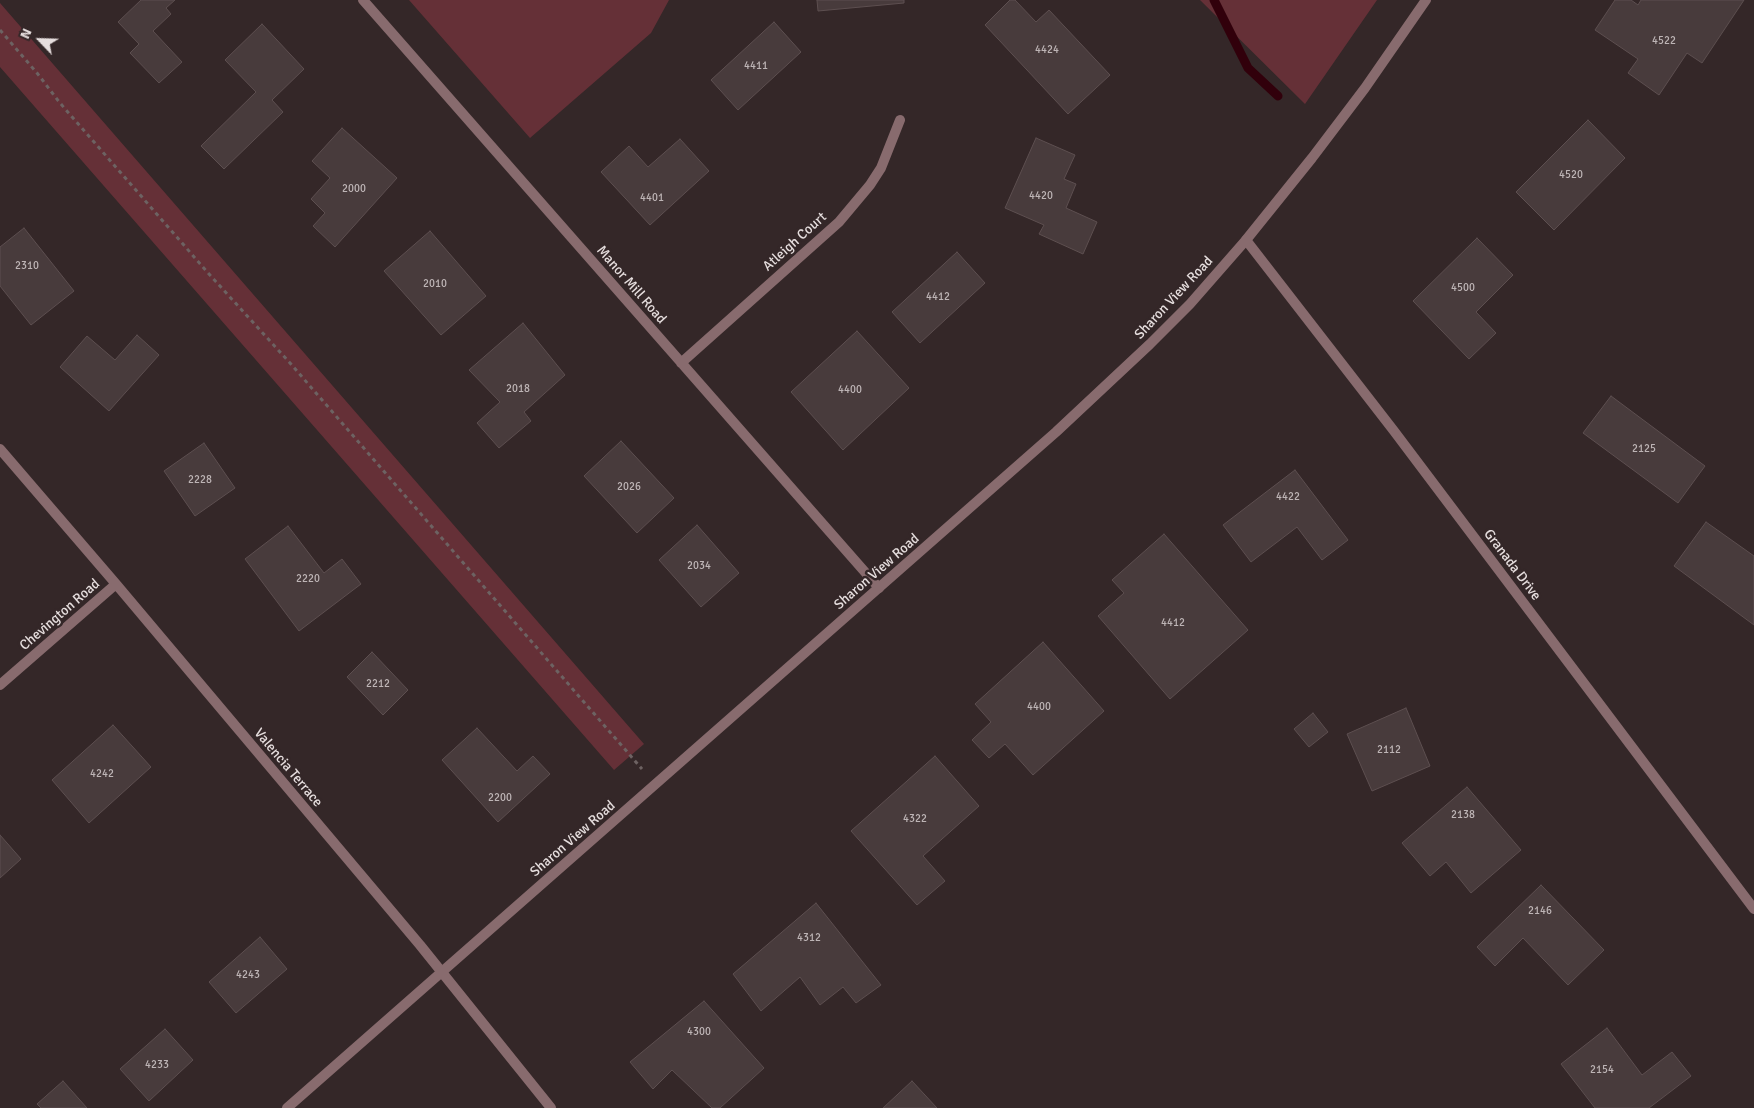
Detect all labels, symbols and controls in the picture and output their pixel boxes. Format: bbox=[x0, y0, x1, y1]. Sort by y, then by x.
north arrow bbox=[15, 15, 65, 65]
text: N bbox=[16, 26, 36, 42]
house number: 4522 bbox=[1652, 34, 1676, 48]
house number: 4424 bbox=[1035, 43, 1059, 57]
house number: 4411 bbox=[744, 59, 768, 73]
house number: 4520 bbox=[1559, 168, 1583, 182]
house number: 2000 bbox=[342, 182, 366, 196]
house number: 4420 bbox=[1029, 189, 1053, 203]
house number: 4401 bbox=[640, 191, 664, 205]
street label: Atleigh Court bbox=[760, 209, 830, 275]
street label: Manor Mill Road bbox=[593, 243, 669, 327]
street label: Sharon View Road bbox=[1131, 253, 1217, 343]
house number: 2310 bbox=[15, 259, 39, 273]
house number: 2010 bbox=[423, 277, 447, 291]
house number: 4500 bbox=[1451, 281, 1475, 295]
house number: 4412 bbox=[926, 290, 950, 304]
house number: 2018 bbox=[506, 382, 530, 396]
house number: 4400 bbox=[838, 383, 862, 397]
house number: 2125 bbox=[1632, 442, 1656, 456]
house number: 2228 bbox=[188, 473, 212, 487]
house number: 2026 bbox=[617, 480, 641, 494]
house number: 4422 bbox=[1276, 490, 1300, 504]
street label: Granada Drive bbox=[1480, 526, 1544, 604]
street label: Sharon View Road bbox=[831, 530, 923, 614]
house number: 2034 bbox=[687, 559, 711, 573]
house number: 2220 bbox=[296, 572, 320, 586]
street label: Chevington Road bbox=[17, 576, 103, 654]
house number: 4412 bbox=[1161, 616, 1185, 630]
house number: 2212 bbox=[366, 677, 390, 691]
house number: 4400 bbox=[1027, 700, 1051, 714]
street label: Valencia Terrace bbox=[250, 725, 326, 811]
house number: 2112 bbox=[1377, 743, 1401, 757]
house number: 4242 bbox=[90, 767, 114, 781]
house number: 2200 bbox=[488, 791, 512, 805]
street label: Sharon View Road bbox=[527, 797, 619, 881]
house number: 2138 bbox=[1451, 808, 1475, 822]
house number: 4322 bbox=[903, 812, 927, 826]
house number: 2146 bbox=[1528, 904, 1552, 918]
house number: 4312 bbox=[797, 931, 821, 945]
house number: 4243 bbox=[236, 968, 260, 982]
house number: 4300 bbox=[687, 1025, 711, 1039]
house number: 4233 bbox=[145, 1058, 169, 1072]
house number: 2154 bbox=[1590, 1063, 1614, 1077]

